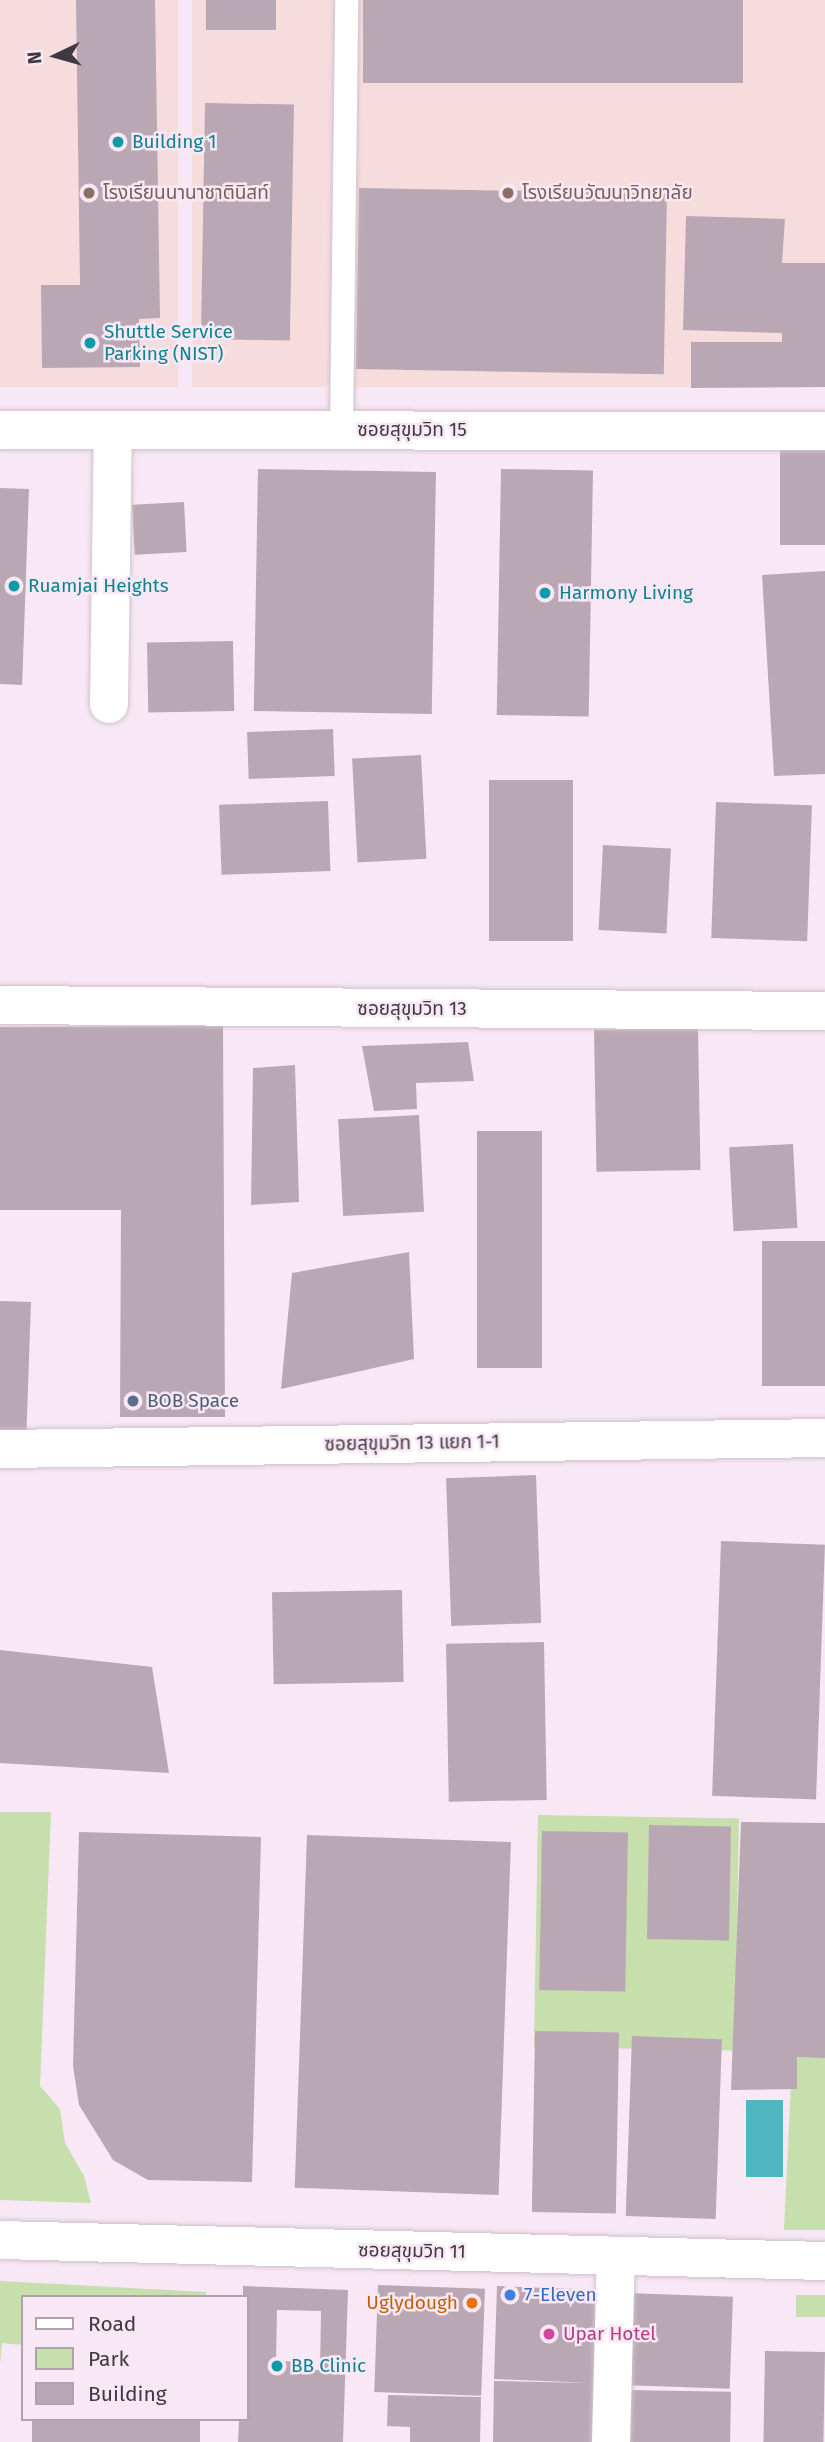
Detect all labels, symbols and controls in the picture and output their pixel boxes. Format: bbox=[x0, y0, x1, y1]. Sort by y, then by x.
north arrow bbox=[21, 21, 91, 91]
text: N bbox=[23, 51, 47, 65]
place label: Building 1 bbox=[132, 131, 216, 153]
marker: Building 1 bbox=[110, 134, 126, 150]
place label: โรงเรียนนานาชาตินิสท์ bbox=[103, 182, 269, 204]
place label: โรงเรียนวัฒนาวิทยาลัย bbox=[522, 182, 693, 204]
marker: โรงเรียนนานาชาตินิสท์ bbox=[81, 185, 97, 201]
marker: โรงเรียนวัฒนาวิทยาลัย bbox=[500, 185, 516, 201]
place label: Shuttle Service Parking (NIST) bbox=[104, 321, 233, 365]
marker: Shuttle Service Parking (NIST) bbox=[82, 335, 98, 351]
street label: ซอยสุขุมวิท 15 bbox=[357, 419, 467, 441]
place label: Ruamjai Heights bbox=[28, 575, 169, 597]
marker: Ruamjai Heights bbox=[6, 578, 22, 594]
place label: Harmony Living bbox=[559, 582, 693, 604]
marker: Harmony Living bbox=[537, 585, 553, 601]
street label: ซอยสุขุมวิท 13 bbox=[357, 998, 467, 1020]
place label: BOB Space bbox=[147, 1390, 239, 1412]
marker: BOB Space bbox=[125, 1393, 141, 1409]
street label: ซอยสุขุมวิท 13 แยก 1-1 bbox=[324, 1430, 500, 1456]
street label: ซอยสุขุมวิท 11 bbox=[358, 2239, 466, 2263]
place label: 7-Eleven bbox=[524, 2284, 597, 2306]
marker: 7-Eleven bbox=[502, 2287, 518, 2303]
place label: Uglydough bbox=[366, 2292, 458, 2314]
legend bbox=[21, 2295, 248, 2421]
marker: Uglydough bbox=[464, 2295, 480, 2311]
text: Road bbox=[88, 2311, 136, 2337]
place label: Upar Hotel bbox=[563, 2323, 656, 2345]
marker: Upar Hotel bbox=[541, 2326, 557, 2342]
text: Park bbox=[88, 2346, 129, 2372]
place label: BB Clinic bbox=[291, 2355, 366, 2377]
marker: BB Clinic bbox=[269, 2358, 285, 2374]
text: Building bbox=[88, 2381, 167, 2407]

